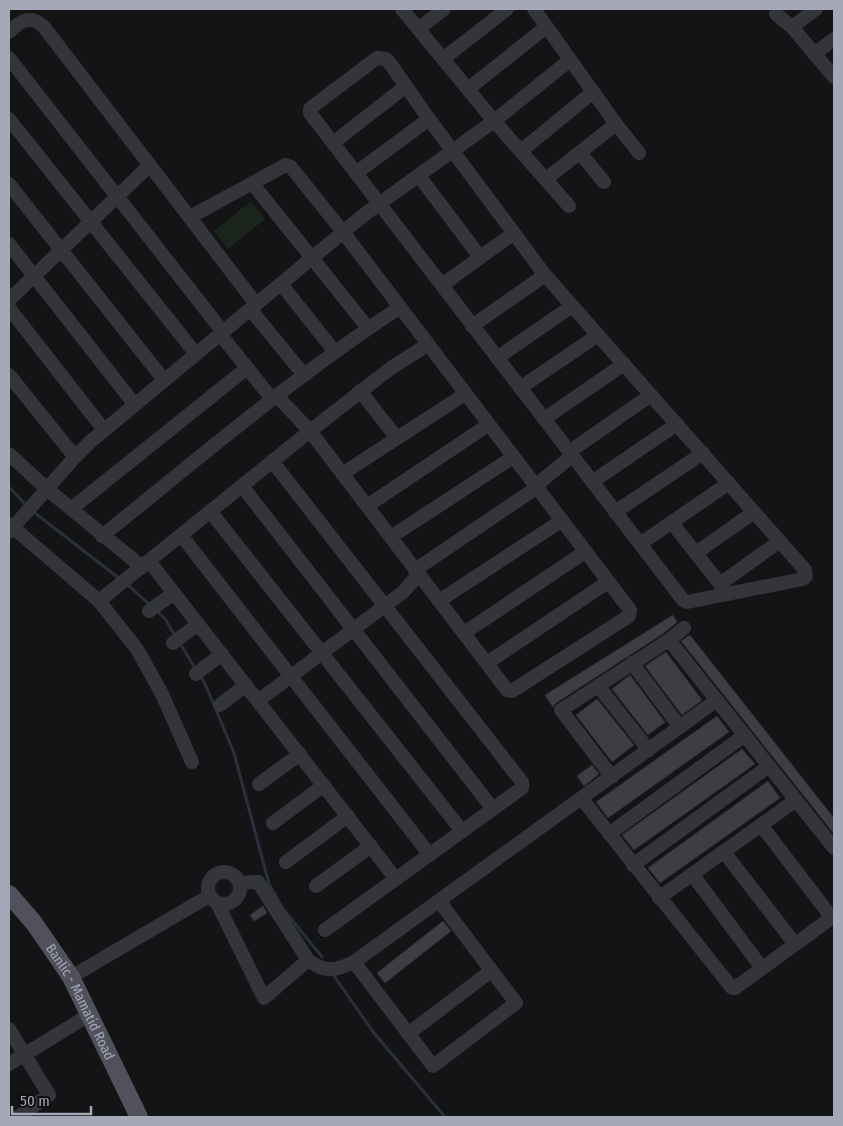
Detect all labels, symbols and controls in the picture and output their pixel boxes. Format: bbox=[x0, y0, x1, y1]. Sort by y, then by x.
street label: Banlic - Mamatid Road bbox=[42, 940, 118, 1063]
scale bar bbox=[12, 1084, 91, 1116]
text: 50 m bbox=[20, 1092, 50, 1110]

